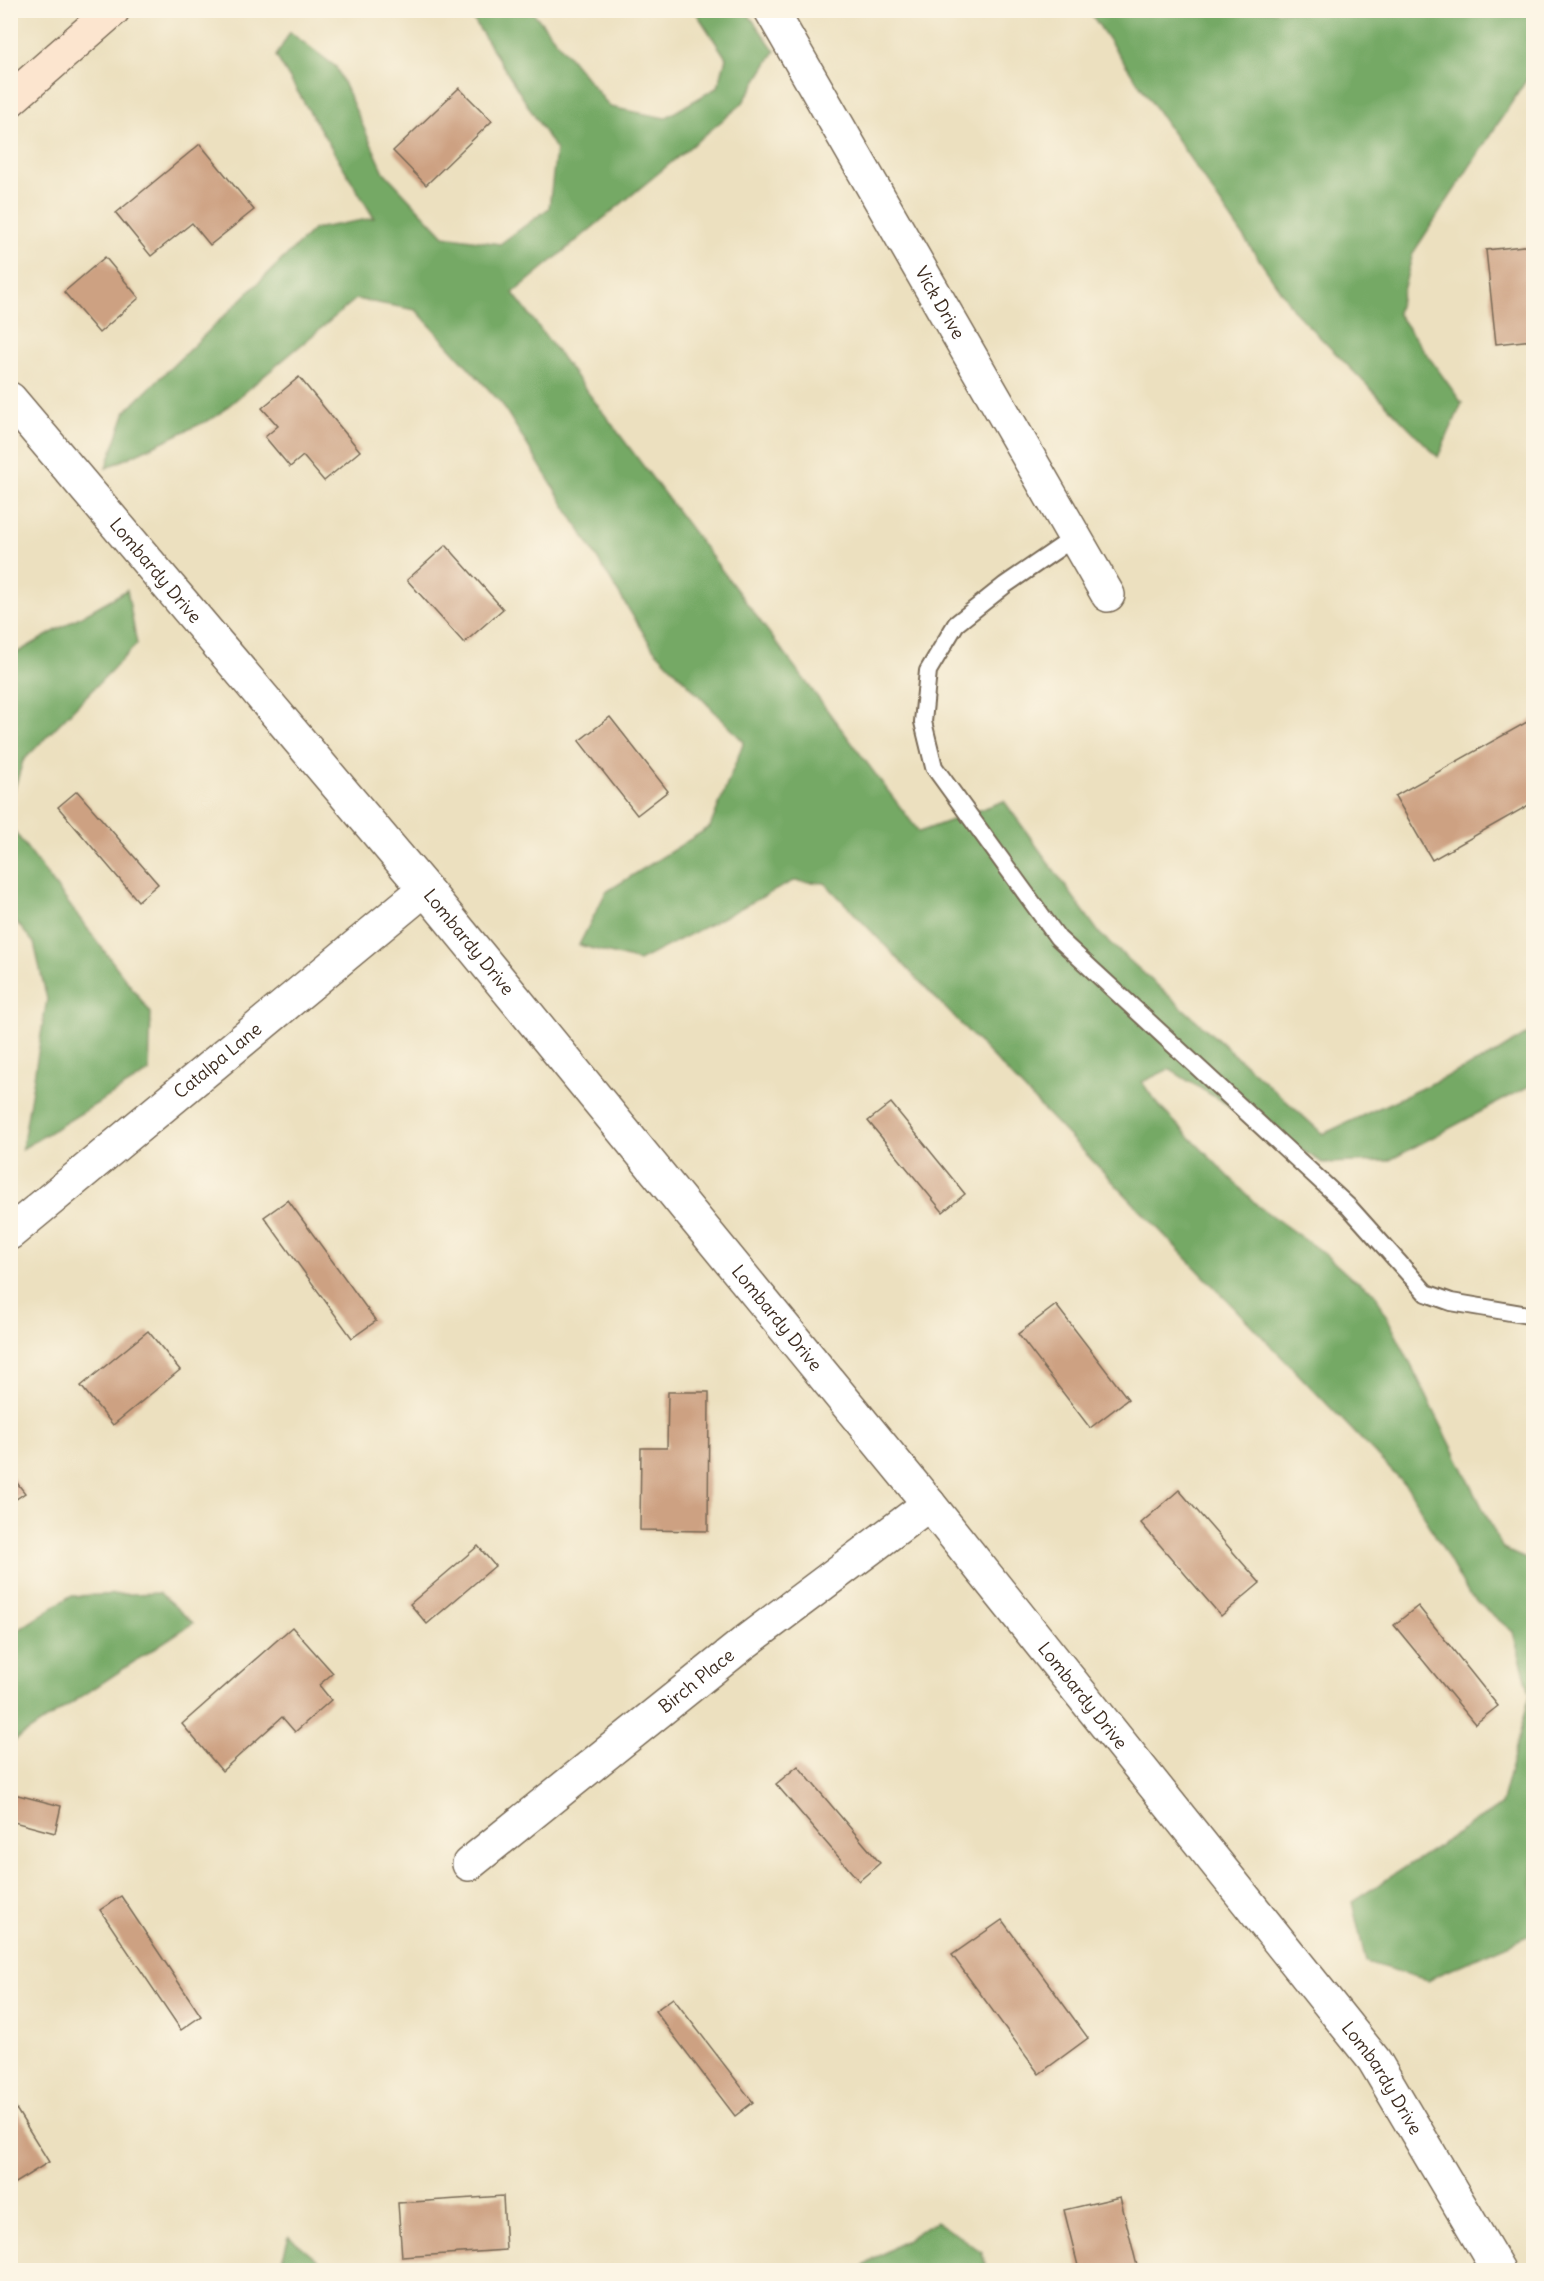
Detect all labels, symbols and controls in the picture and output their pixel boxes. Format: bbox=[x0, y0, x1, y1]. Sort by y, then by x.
street label: Vick Drive bbox=[910, 262, 970, 343]
street label: Lombardy Drive bbox=[105, 513, 207, 628]
street label: Lombardy Drive bbox=[419, 884, 519, 1000]
street label: Catalpa Lane bbox=[169, 1017, 266, 1103]
street label: Lombardy Drive bbox=[727, 1260, 827, 1376]
street label: Lombardy Drive bbox=[1033, 1637, 1133, 1754]
street label: Birch Place bbox=[654, 1643, 739, 1718]
street label: Lombardy Drive bbox=[1337, 2017, 1427, 2139]

